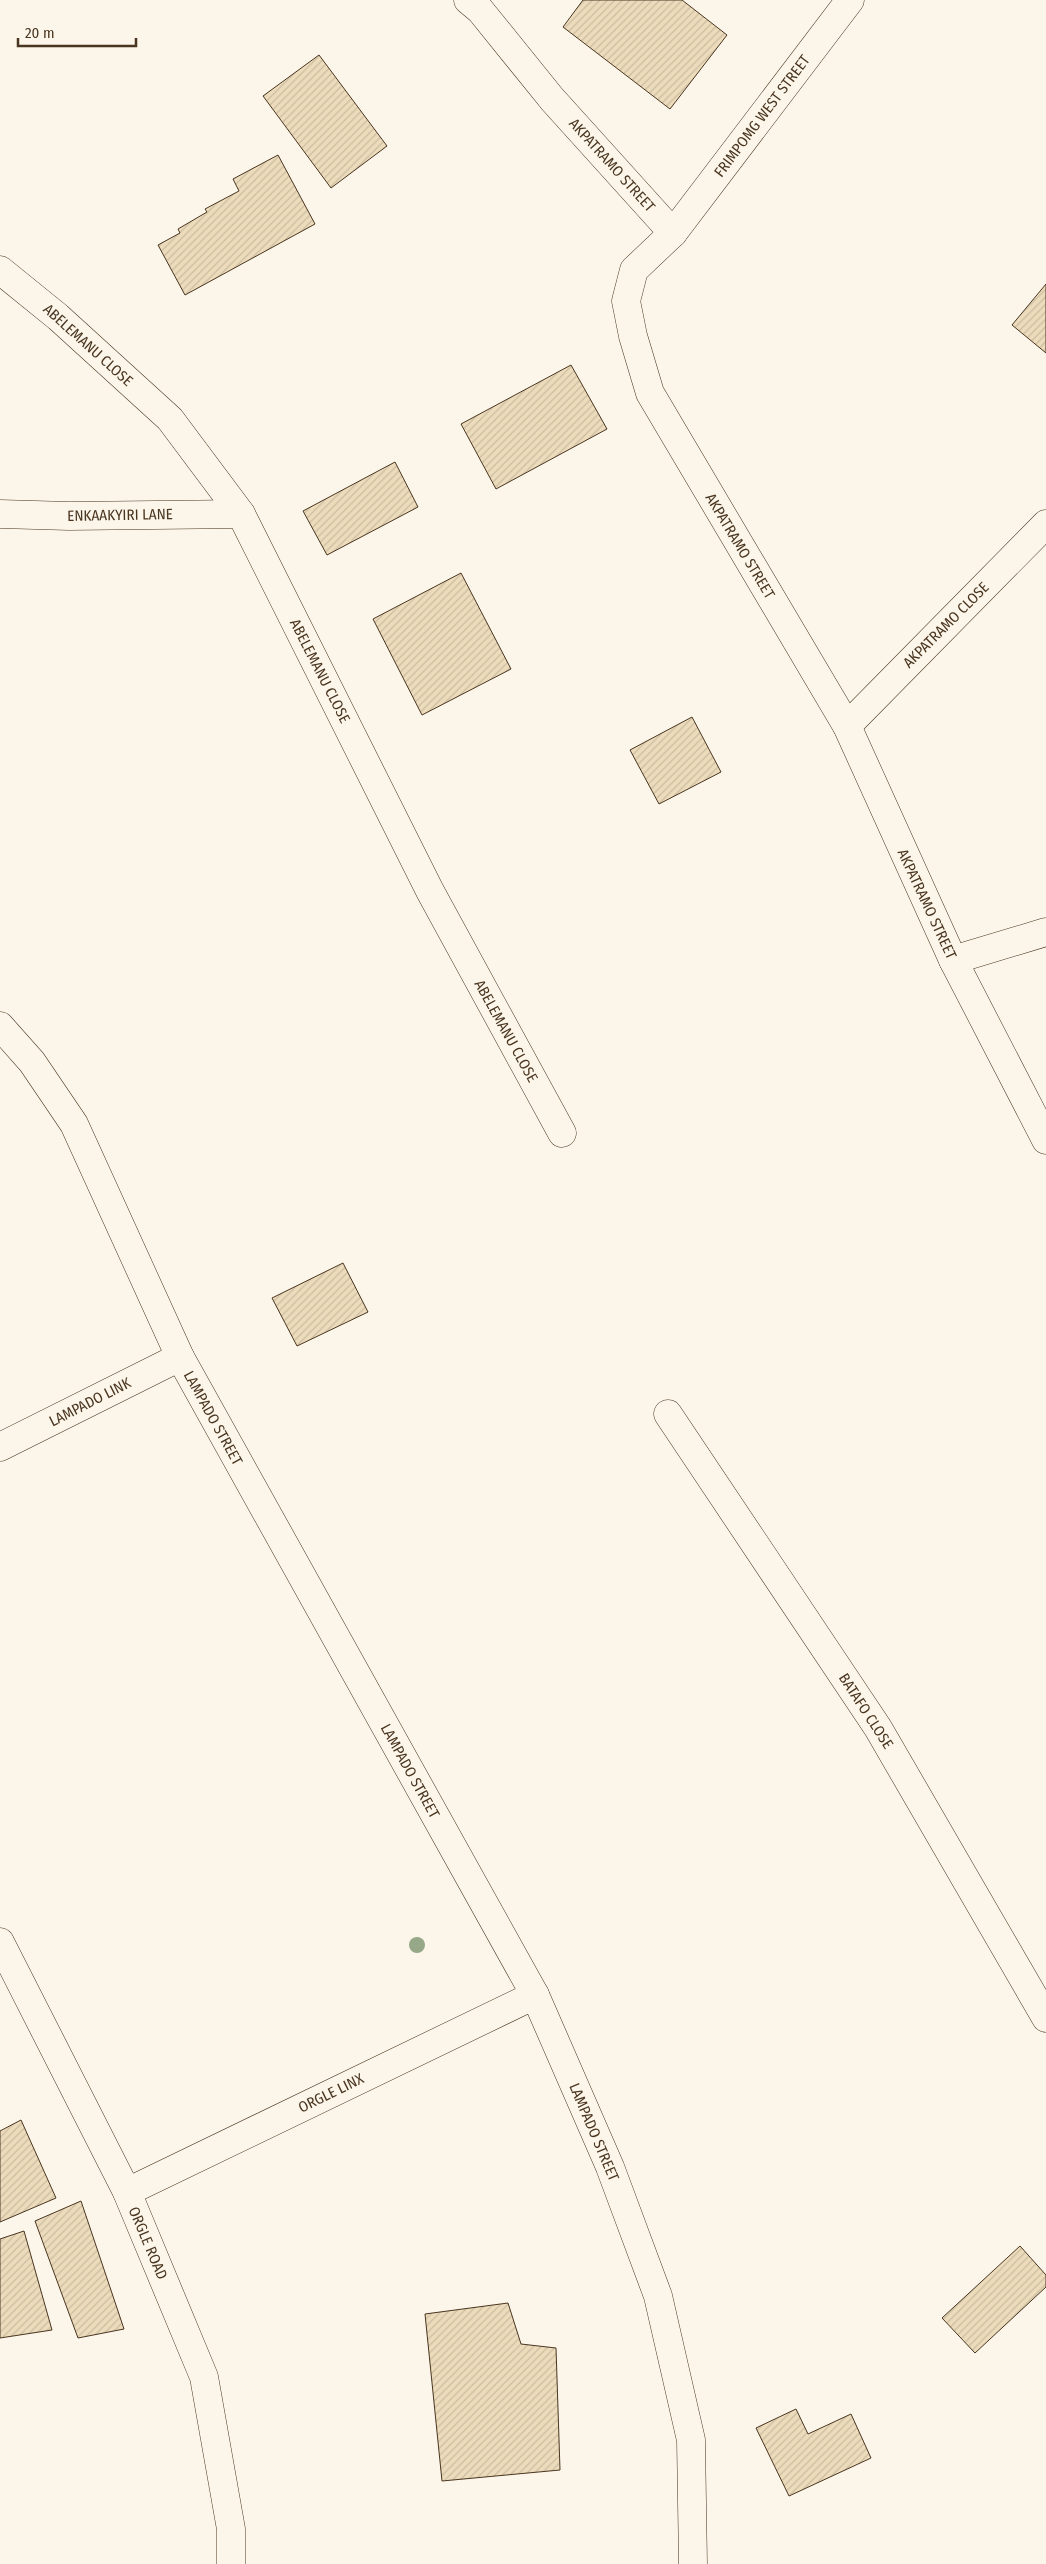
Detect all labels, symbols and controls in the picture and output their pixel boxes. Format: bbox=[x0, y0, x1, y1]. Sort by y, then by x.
scale bar bbox=[18, 15, 135, 47]
text: 20 m bbox=[25, 24, 55, 42]
street label: FRIMPOMG WEST STREET bbox=[710, 51, 814, 181]
street label: AKPATRAMO STREET bbox=[565, 115, 659, 216]
street label: ABELEMANU CLOSE bbox=[40, 300, 136, 390]
street label: AKPATRAMO STREET bbox=[701, 490, 779, 602]
street label: ENKAAKYIRI LANE bbox=[67, 505, 173, 525]
street label: AKPATRAMO CLOSE bbox=[899, 578, 993, 672]
street label: ABELEMANU CLOSE bbox=[286, 616, 354, 726]
street label: AKPATRAMO STREET bbox=[894, 846, 960, 962]
street label: ABELEMANU CLOSE bbox=[470, 977, 542, 1085]
street label: LAMPADO STREET bbox=[180, 1368, 246, 1468]
street label: LAMPADO LINK bbox=[46, 1374, 134, 1430]
street label: BATAFO CLOSE bbox=[835, 1670, 897, 1752]
street label: LAMPADO STREET bbox=[377, 1721, 443, 1821]
street label: ORGLE LINX bbox=[295, 2069, 367, 2116]
street label: LAMPADO STREET bbox=[565, 2080, 623, 2184]
street label: ORGLE ROAD bbox=[125, 2204, 171, 2282]

